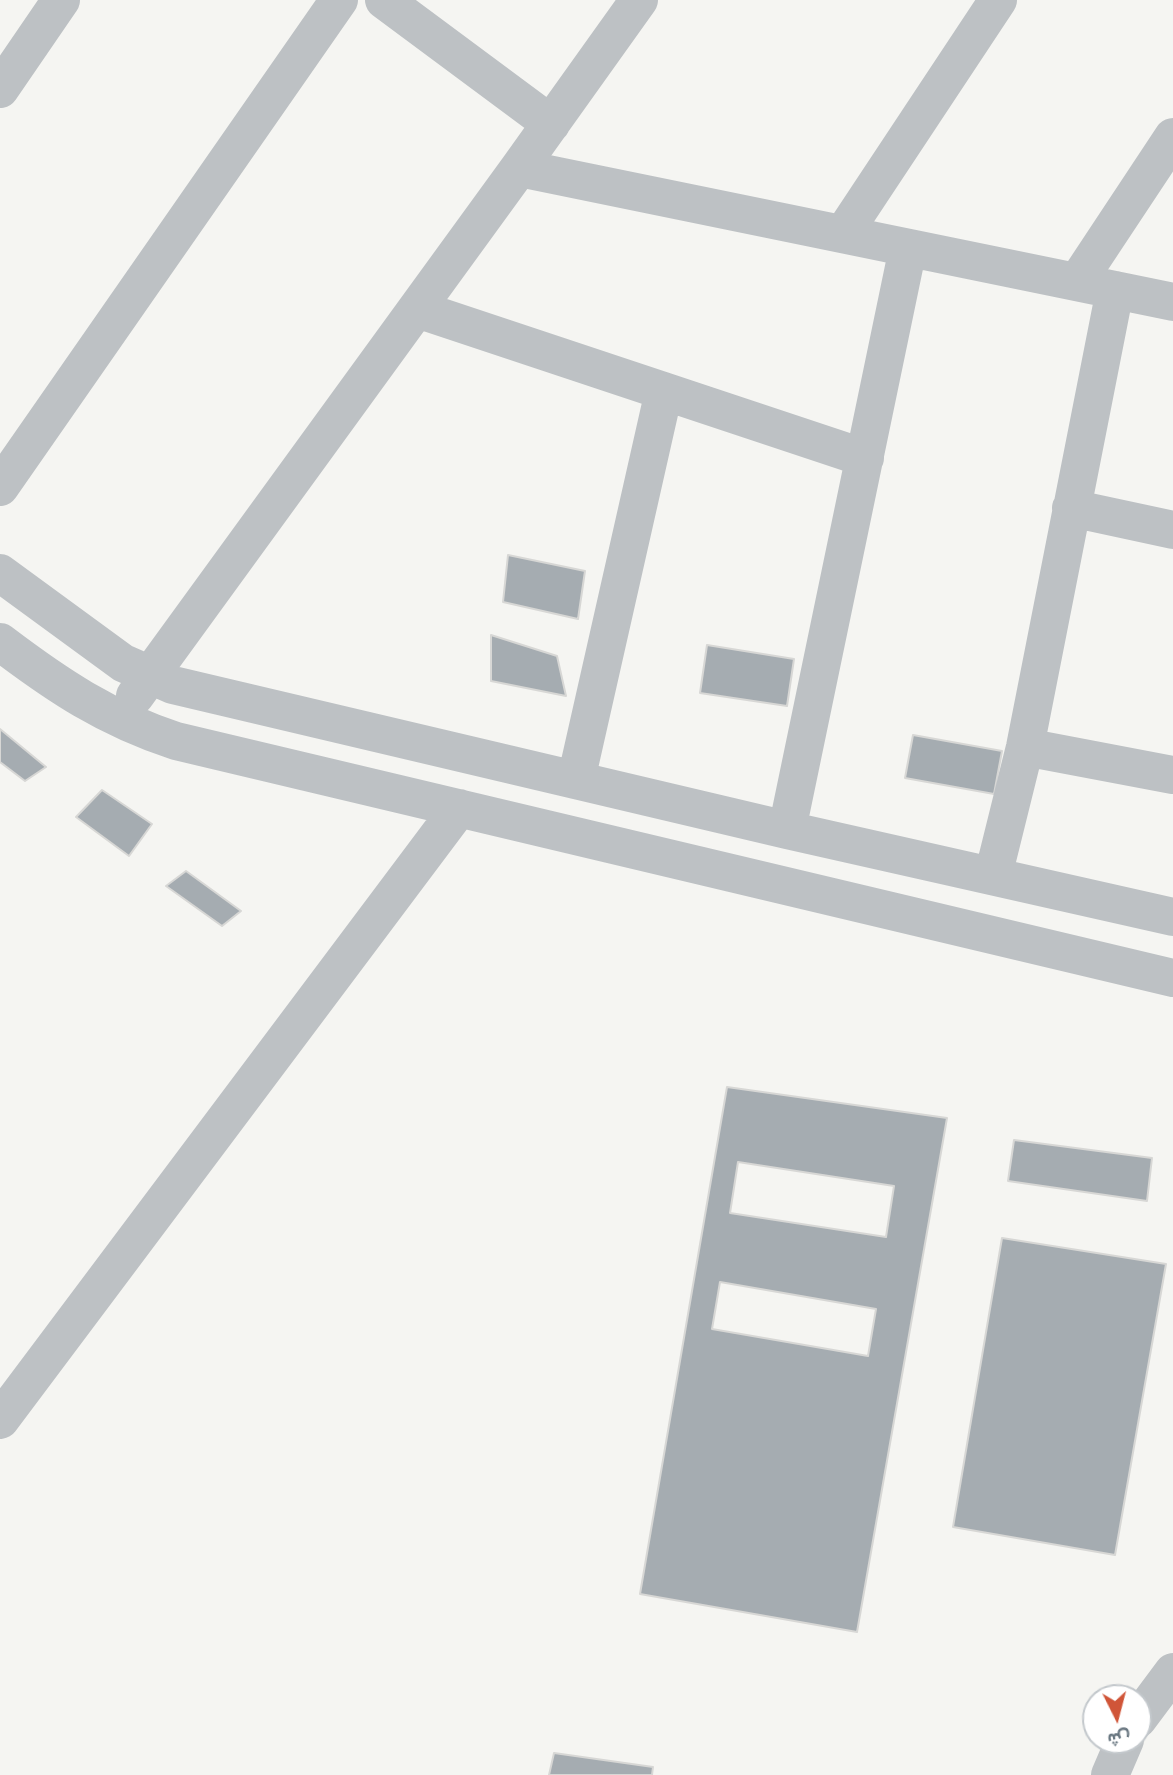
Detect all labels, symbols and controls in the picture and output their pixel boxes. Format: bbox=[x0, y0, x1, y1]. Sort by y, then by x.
north arrow bbox=[1082, 1684, 1152, 1754]
text: ش bbox=[1106, 1725, 1132, 1751]

